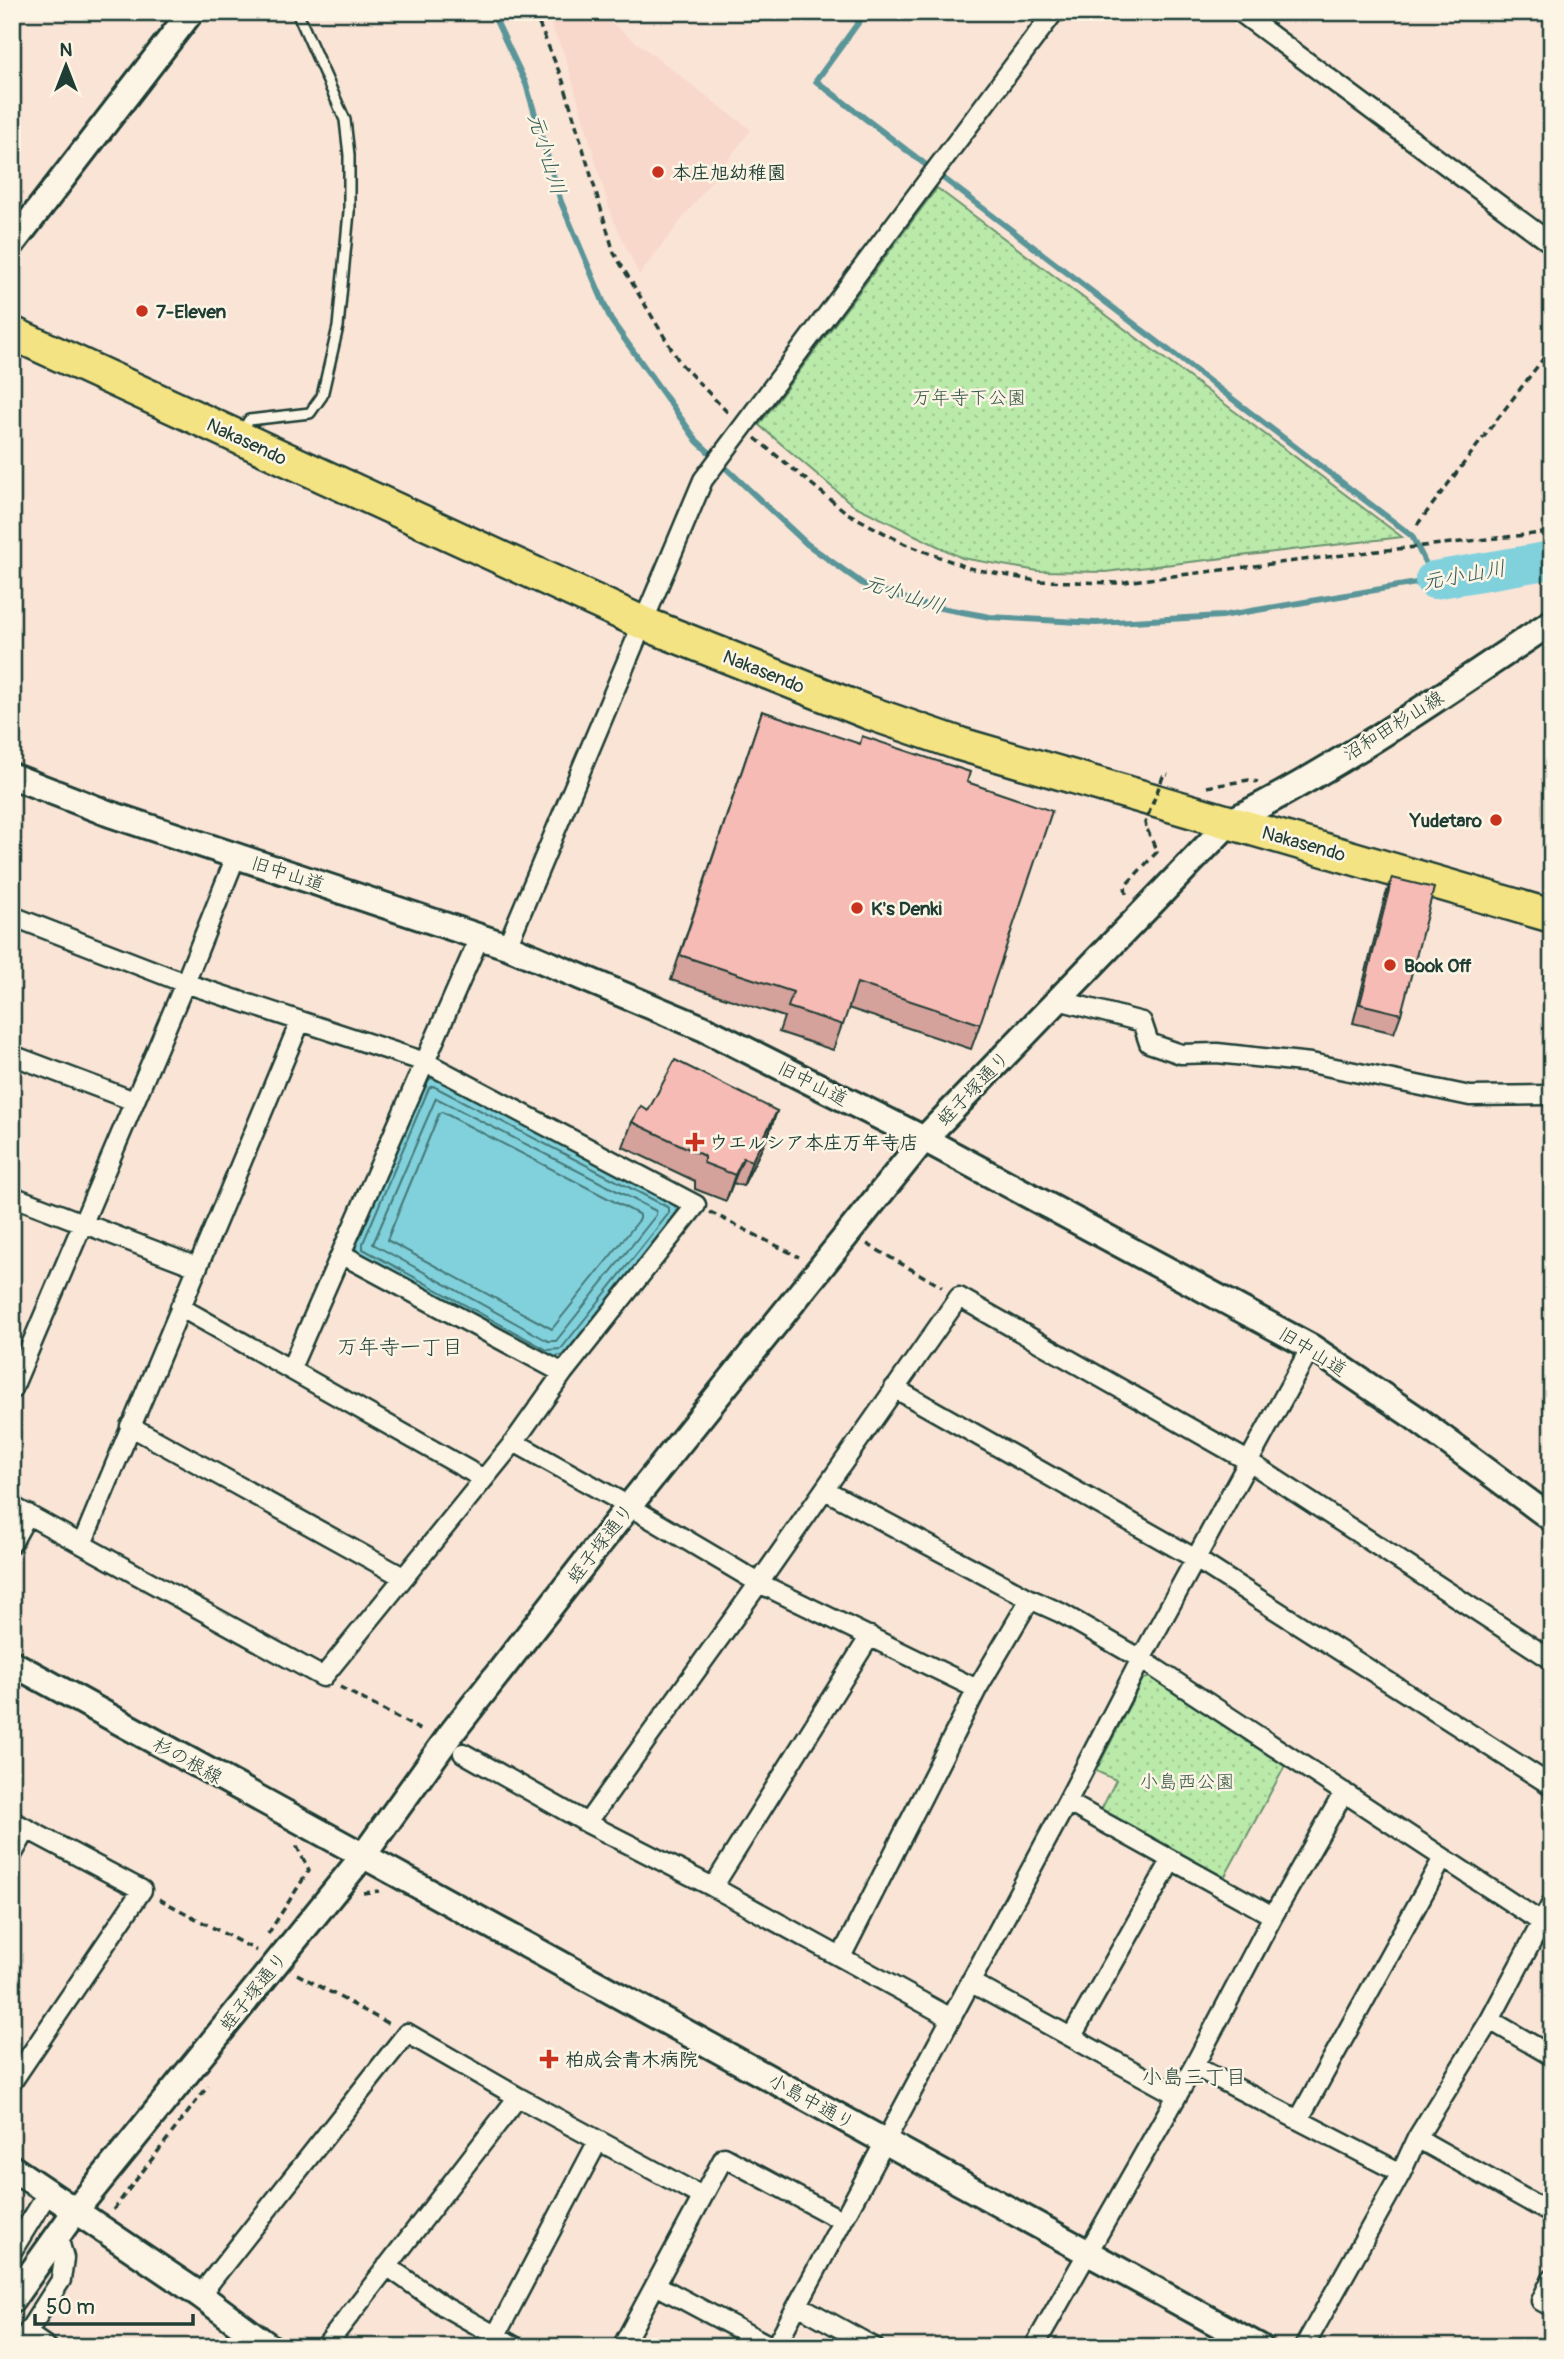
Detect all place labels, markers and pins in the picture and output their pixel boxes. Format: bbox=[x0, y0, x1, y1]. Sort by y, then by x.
place label: 本庄旭幼稚園 bbox=[672, 161, 786, 185]
marker: 本庄旭幼稚園 bbox=[650, 164, 666, 180]
place label: 7-Eleven bbox=[156, 300, 226, 324]
marker: 7-Eleven bbox=[134, 303, 150, 319]
place label: Yudetaro bbox=[1409, 809, 1483, 833]
marker: Yudetaro bbox=[1488, 812, 1504, 828]
place label: K's Denki bbox=[871, 897, 942, 921]
marker: K's Denki bbox=[849, 900, 865, 916]
place label: Book Off bbox=[1404, 954, 1472, 978]
marker: Book Off bbox=[1382, 957, 1398, 973]
place label: ウエルシア本庄万年寺店 bbox=[709, 1131, 918, 1155]
marker: ウエルシア本庄万年寺店 bbox=[687, 1134, 703, 1150]
place label: 柏成会青木病院 bbox=[565, 2048, 698, 2072]
marker: 柏成会青木病院 bbox=[539, 2049, 559, 2069]

